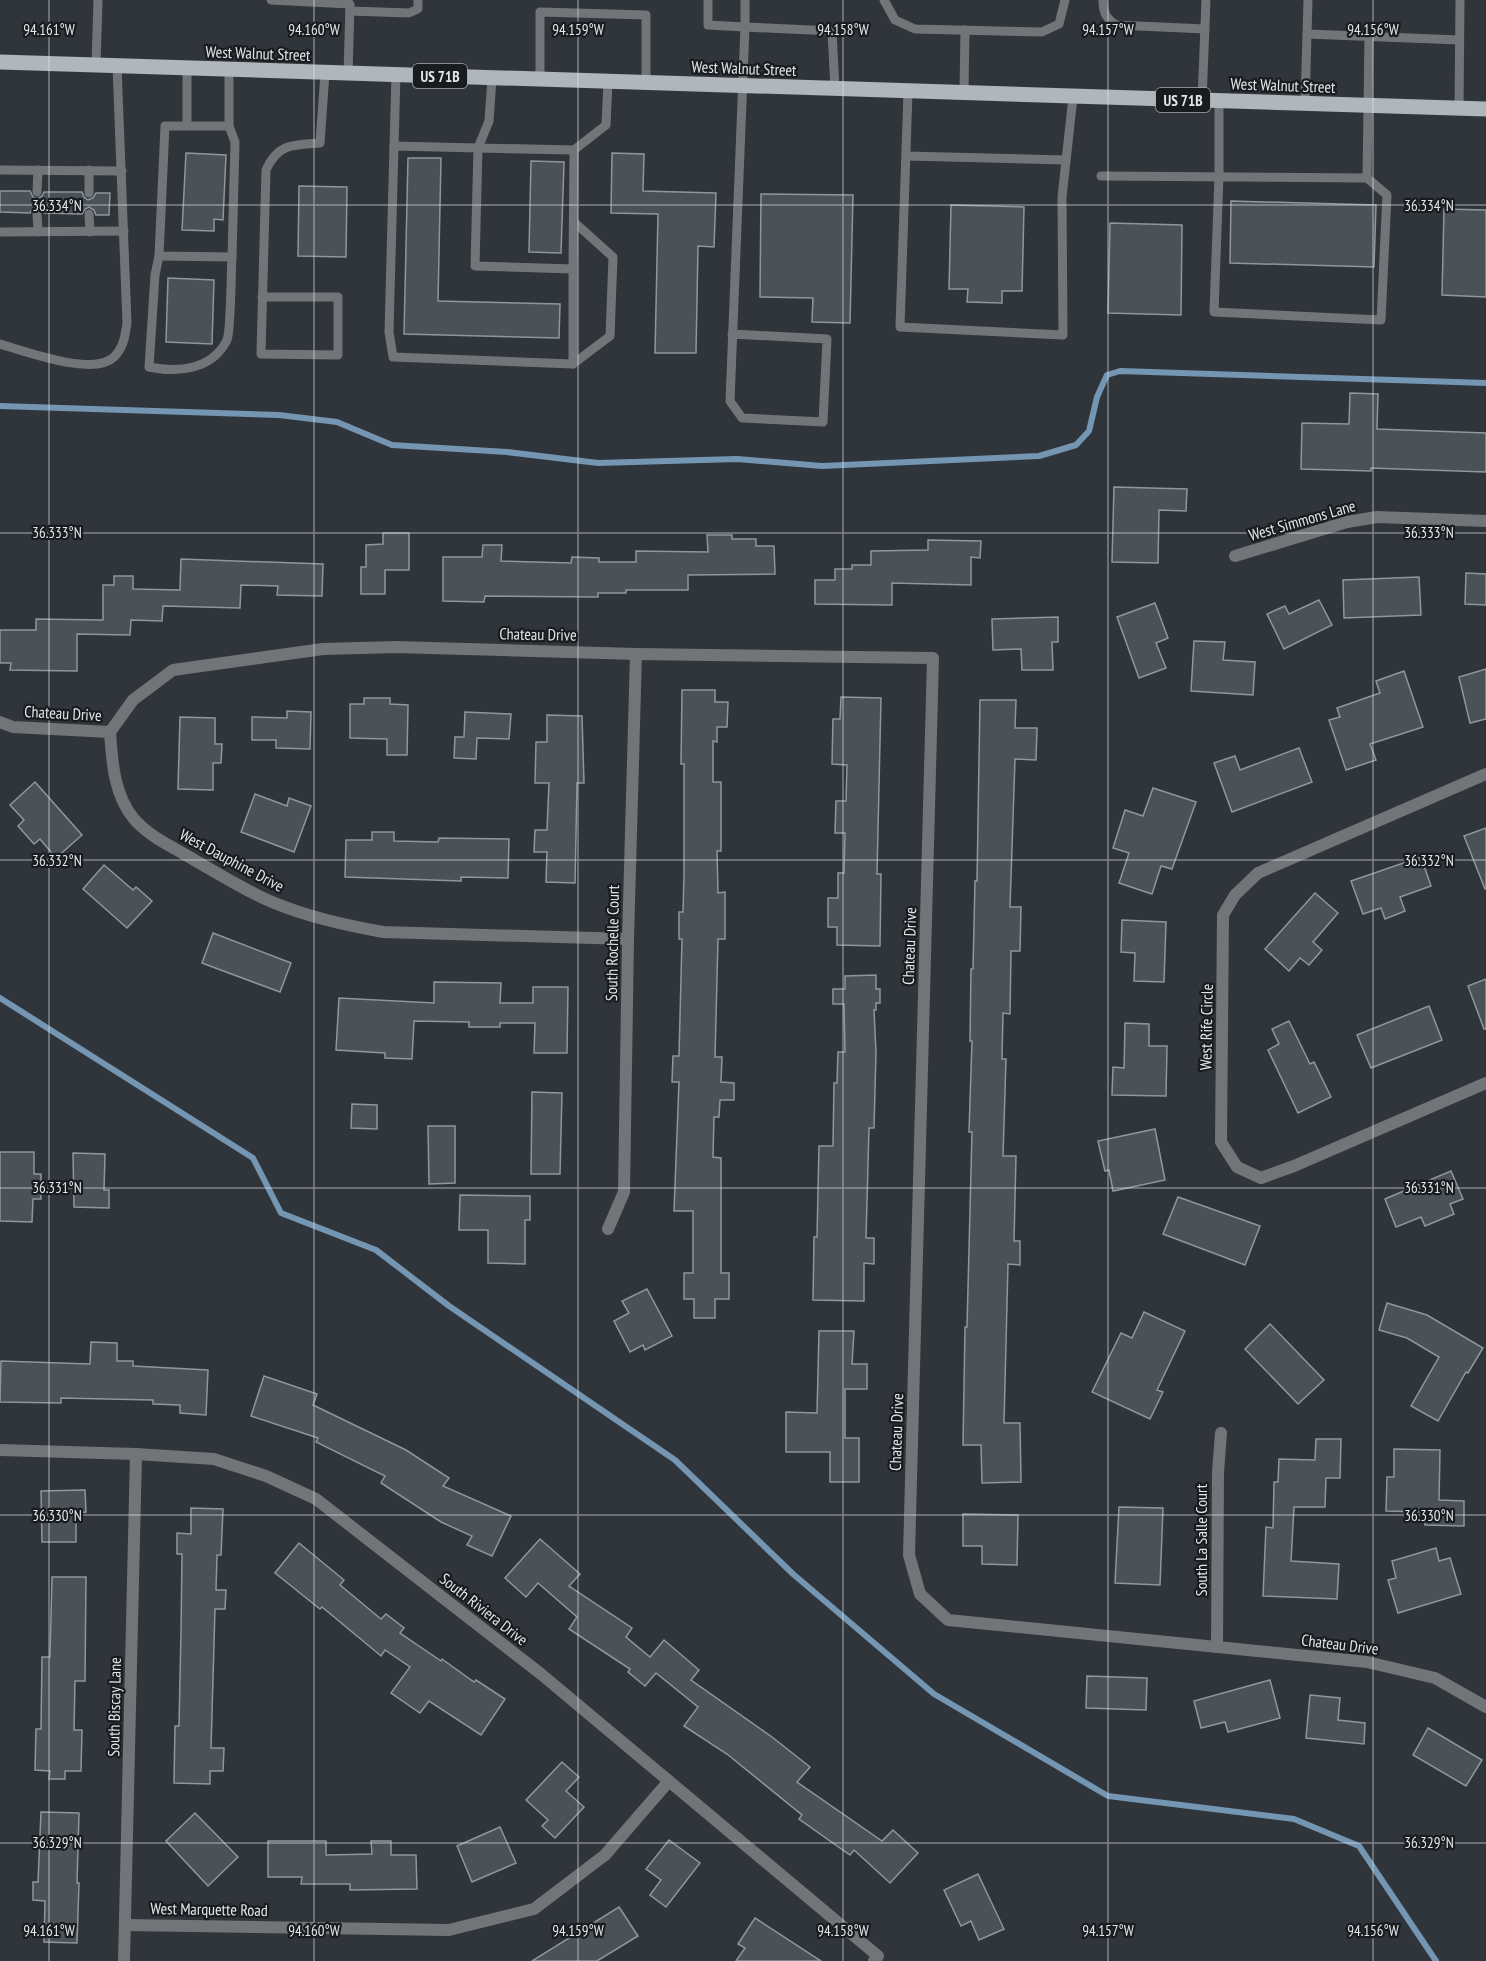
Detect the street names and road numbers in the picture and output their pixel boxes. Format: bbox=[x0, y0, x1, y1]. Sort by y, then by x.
street label: West Walnut Street bbox=[205, 41, 311, 65]
street label: West Walnut Street bbox=[691, 56, 797, 80]
road number: US 71B bbox=[413, 64, 467, 88]
street label: West Walnut Street bbox=[1230, 73, 1336, 97]
road number: US 71B bbox=[1156, 88, 1210, 112]
street label: West Simmons Lane bbox=[1246, 495, 1358, 545]
street label: Chateau Drive bbox=[499, 623, 577, 645]
street label: Chateau Drive bbox=[24, 701, 102, 725]
street label: West Dauphine Drive bbox=[176, 824, 288, 896]
street label: South Rochelle Court bbox=[601, 884, 623, 1001]
street label: Chateau Drive bbox=[898, 907, 920, 985]
street label: West Rife Circle bbox=[1195, 984, 1217, 1070]
street label: Chateau Drive bbox=[885, 1393, 907, 1471]
street label: South La Salle Court bbox=[1191, 1483, 1211, 1596]
street label: South Riviera Drive bbox=[436, 1568, 532, 1650]
street label: Chateau Drive bbox=[1300, 1629, 1380, 1659]
street label: South Biscay Lane bbox=[103, 1657, 125, 1757]
street label: West Marquette Road bbox=[150, 1898, 268, 1920]

